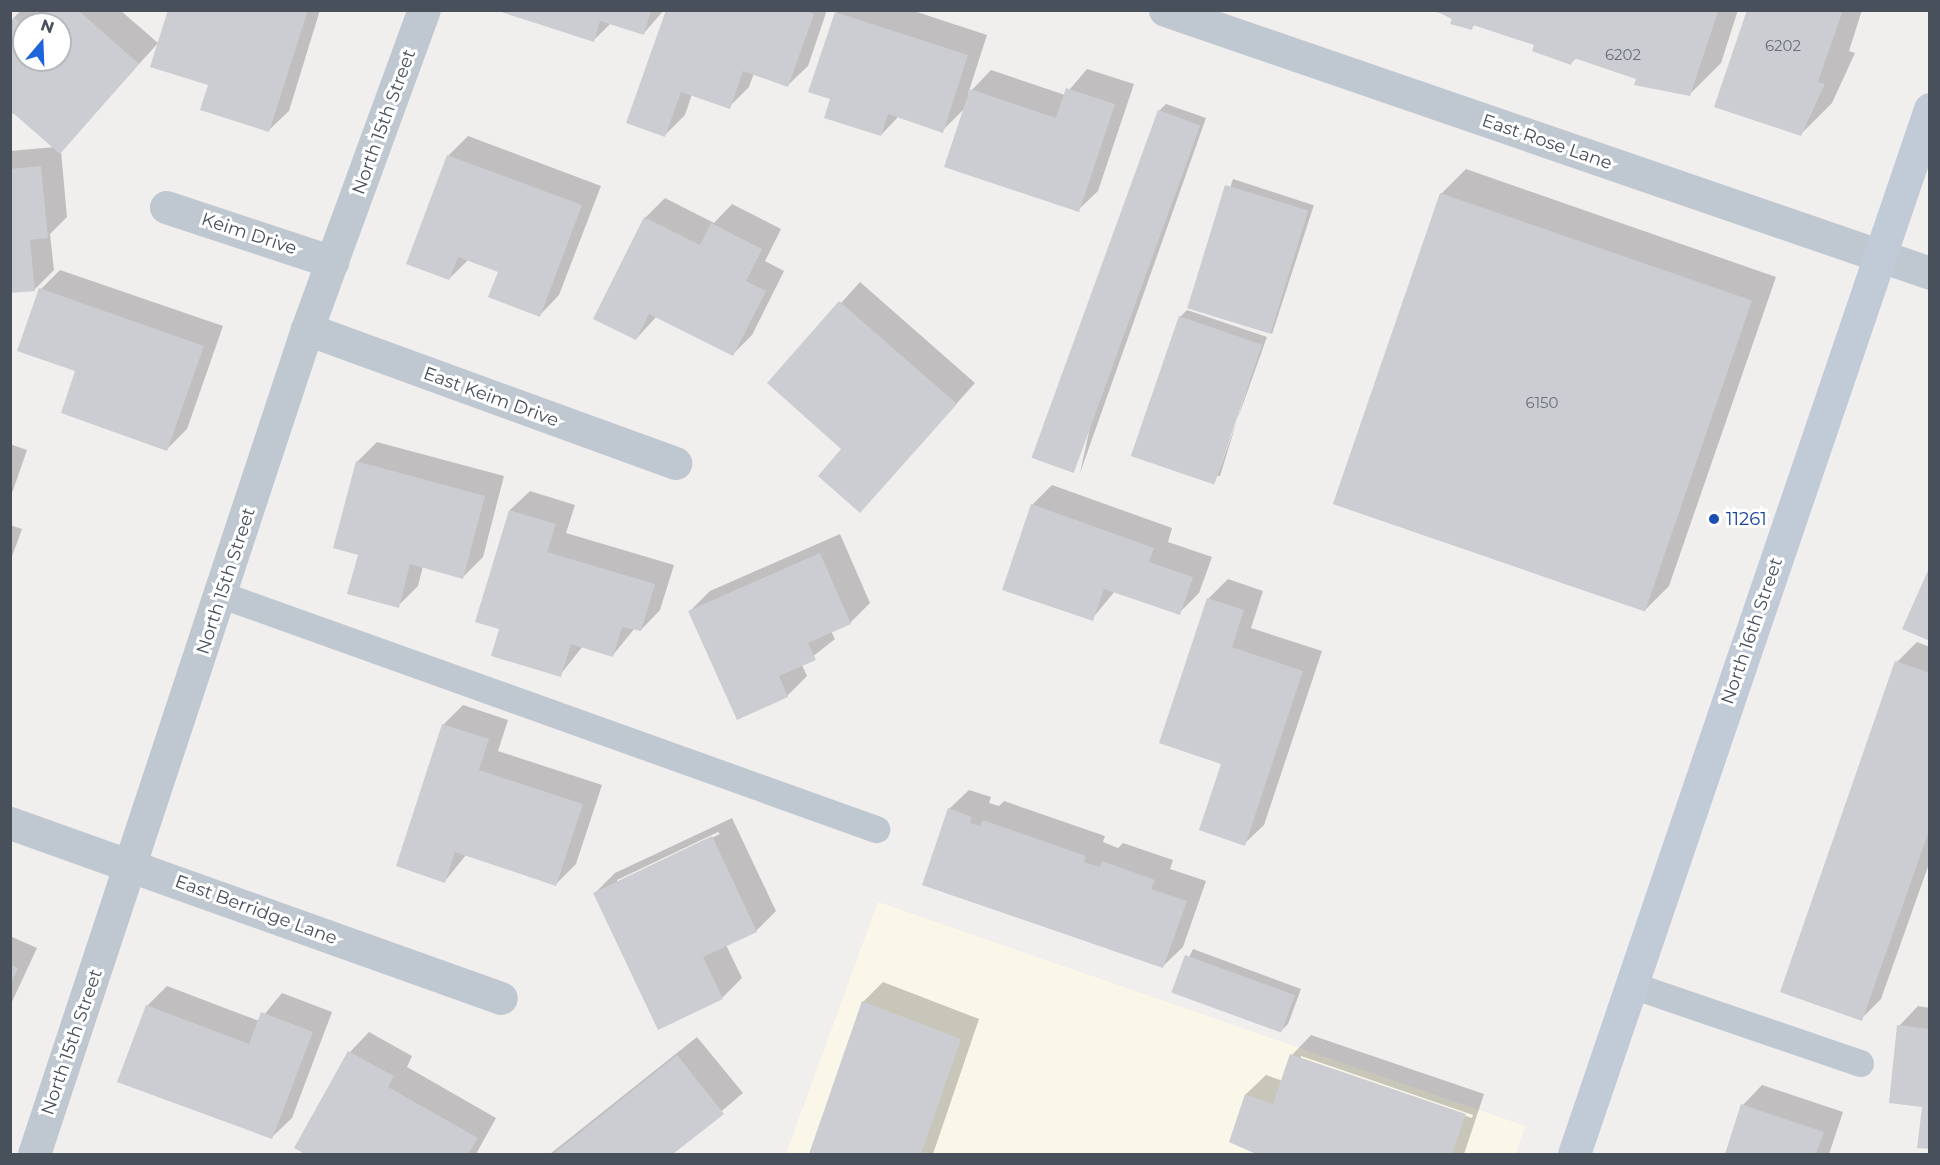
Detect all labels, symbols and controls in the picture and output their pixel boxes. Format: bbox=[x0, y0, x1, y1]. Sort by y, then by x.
north arrow bbox=[12, 12, 72, 72]
text: N bbox=[38, 15, 57, 37]
house number: 6202 bbox=[1765, 37, 1801, 55]
street label: North 15th Street bbox=[348, 46, 420, 198]
house number: 6202 bbox=[1605, 46, 1641, 64]
street label: East Rose Lane bbox=[1479, 110, 1615, 174]
street label: Keim Drive bbox=[199, 208, 299, 260]
street label: East Keim Drive bbox=[420, 363, 562, 431]
house number: 6150 bbox=[1526, 394, 1558, 412]
street label: North 15th Street bbox=[192, 505, 260, 657]
place label: 11261 bbox=[1726, 508, 1767, 530]
marker: 11261 bbox=[1707, 512, 1721, 526]
street label: North 16th Street bbox=[1717, 555, 1787, 707]
street label: East Berridge Lane bbox=[172, 871, 340, 949]
street label: North 15th Street bbox=[37, 966, 107, 1118]

